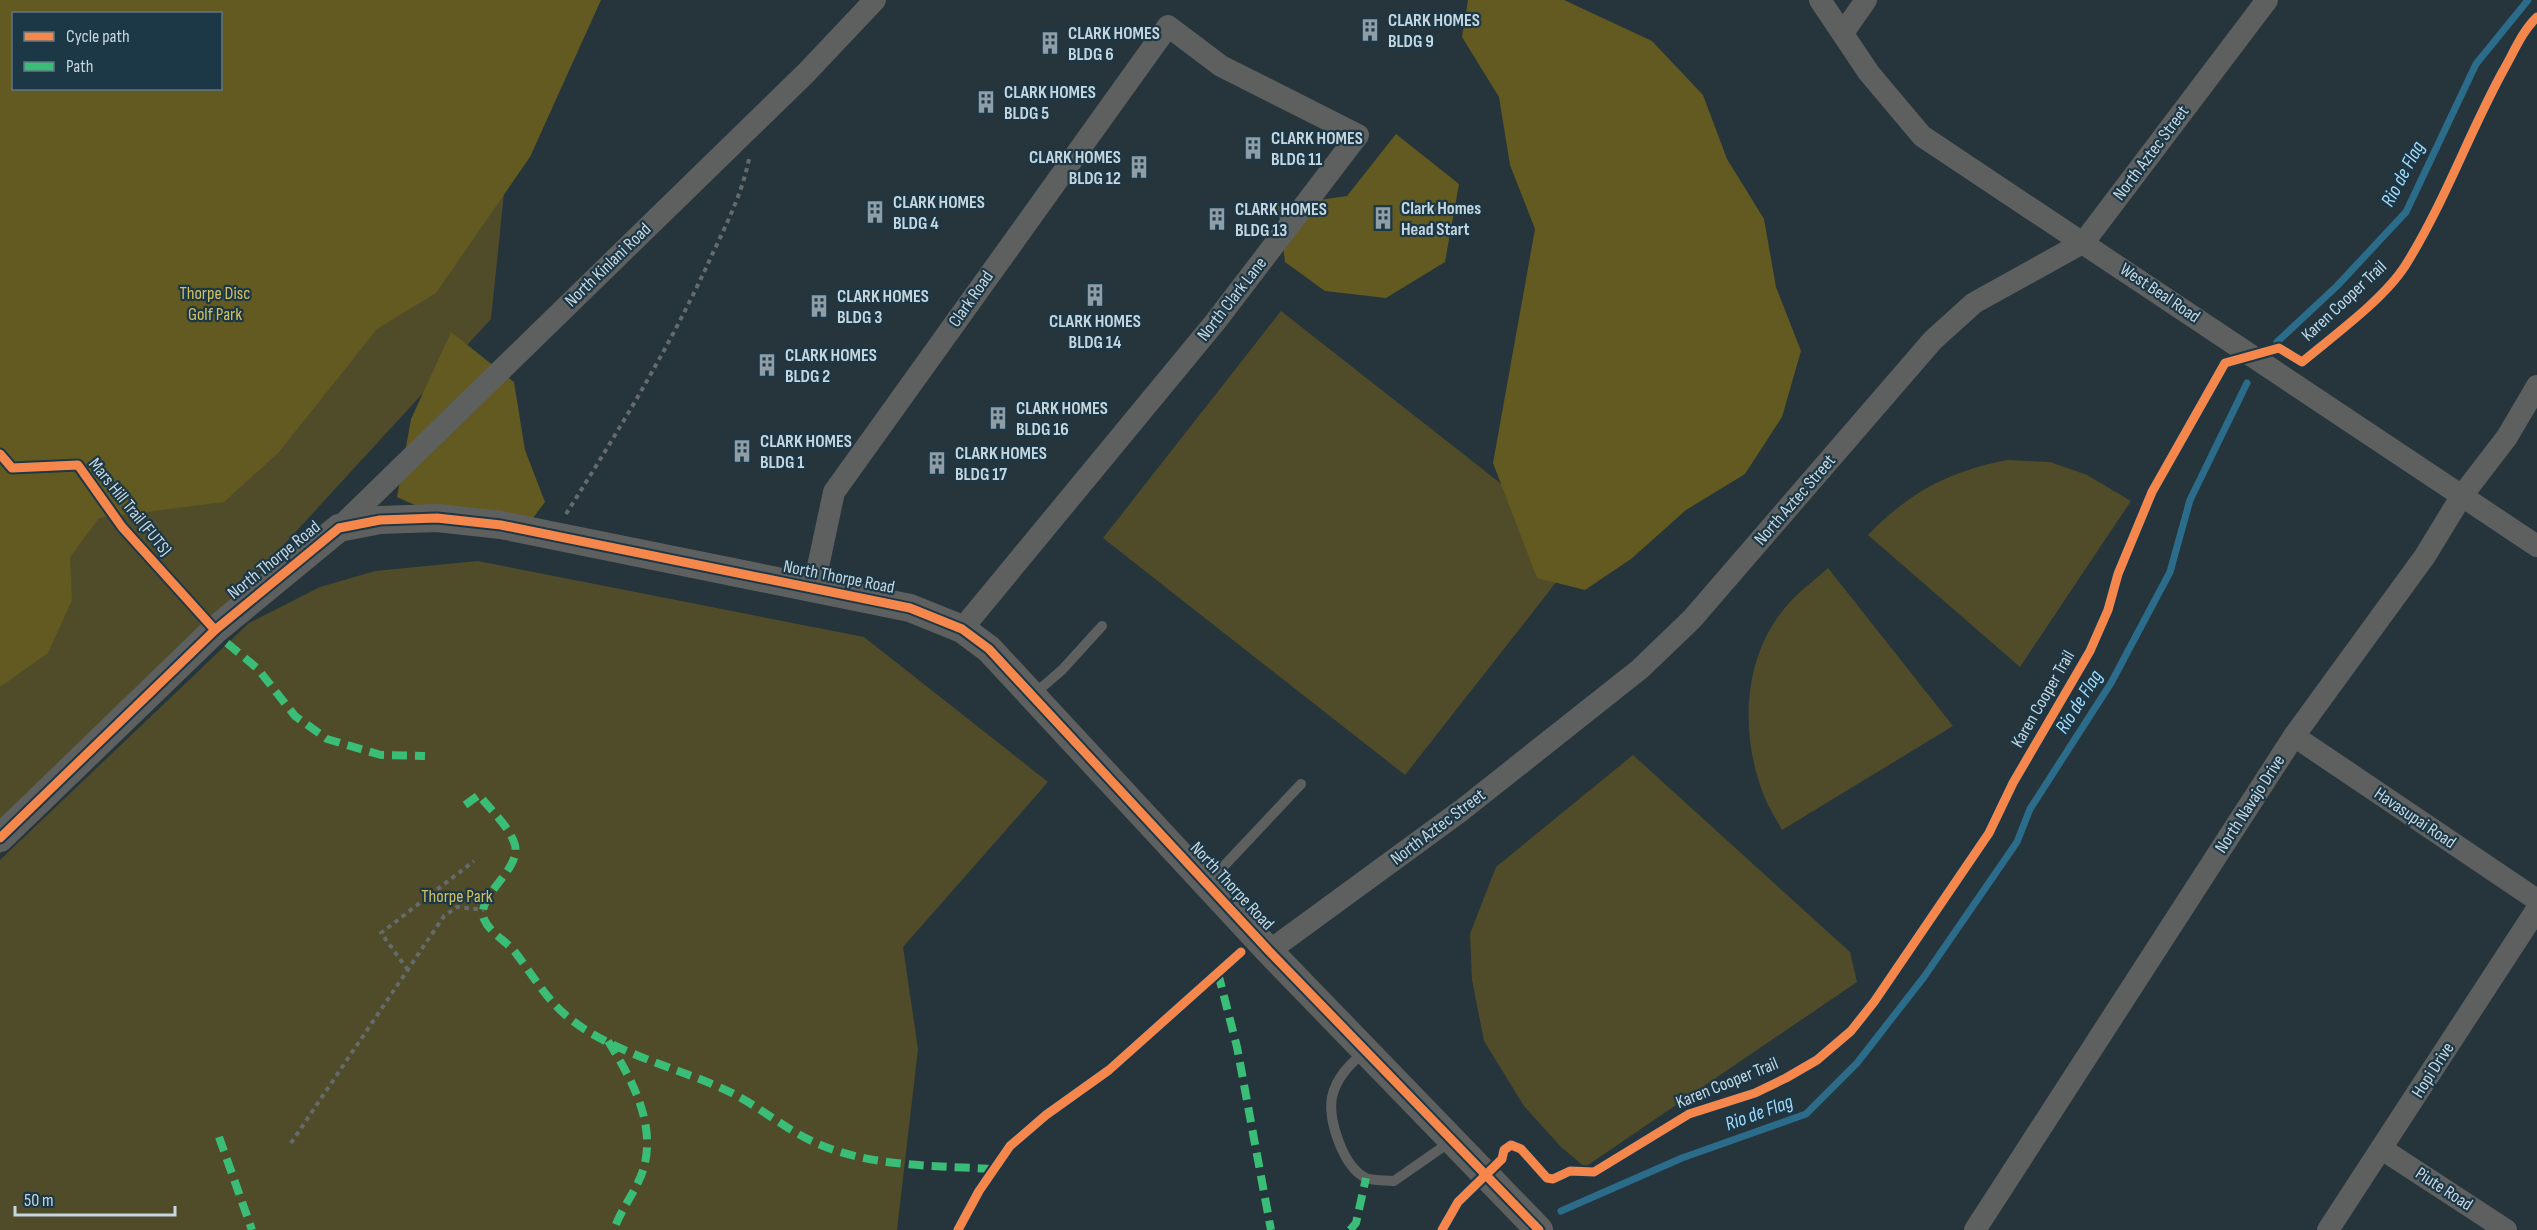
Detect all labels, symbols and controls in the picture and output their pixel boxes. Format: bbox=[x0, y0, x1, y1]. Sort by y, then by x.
place label: CLARK HOMES BLDG 9 bbox=[1388, 10, 1480, 52]
legend bbox=[12, 12, 222, 90]
building icon: CLARK HOMES BLDG 9 bbox=[1357, 17, 1383, 43]
place label: CLARK HOMES BLDG 6 bbox=[1068, 23, 1160, 65]
text: Cycle path bbox=[66, 26, 130, 47]
building icon: CLARK HOMES BLDG 6 bbox=[1037, 30, 1063, 56]
text: Path bbox=[66, 56, 94, 77]
place label: CLARK HOMES BLDG 5 bbox=[1004, 82, 1096, 124]
building icon: CLARK HOMES BLDG 5 bbox=[973, 89, 999, 115]
street label: North Aztec Street bbox=[2109, 101, 2194, 204]
place label: CLARK HOMES BLDG 11 bbox=[1271, 128, 1363, 170]
building icon: CLARK HOMES BLDG 11 bbox=[1240, 135, 1266, 161]
water label: Rio de Flag bbox=[2376, 137, 2430, 211]
place label: CLARK HOMES BLDG 12 bbox=[1029, 147, 1121, 189]
building icon: CLARK HOMES BLDG 12 bbox=[1126, 154, 1152, 180]
place label: CLARK HOMES BLDG 4 bbox=[893, 192, 985, 234]
place label: Clark Homes Head Start bbox=[1401, 198, 1481, 240]
building icon: CLARK HOMES BLDG 4 bbox=[862, 199, 888, 225]
place label: CLARK HOMES BLDG 13 bbox=[1235, 199, 1327, 241]
building icon: Clark Homes Head Start bbox=[1370, 205, 1396, 231]
building icon: CLARK HOMES BLDG 13 bbox=[1204, 206, 1230, 232]
street label: North Kinlani Road bbox=[561, 219, 655, 311]
street label: North Clark Lane bbox=[1193, 253, 1271, 345]
street label: Karen Cooper Trail bbox=[2297, 256, 2391, 346]
street label: West Beal Road bbox=[2116, 259, 2204, 327]
street label: Clark Road bbox=[944, 267, 998, 331]
building icon: CLARK HOMES BLDG 14 bbox=[1082, 282, 1108, 308]
park label: Thorpe Disc Golf Park bbox=[180, 283, 250, 325]
place label: CLARK HOMES BLDG 3 bbox=[837, 286, 929, 328]
building icon: CLARK HOMES BLDG 3 bbox=[806, 293, 832, 319]
place label: CLARK HOMES BLDG 14 bbox=[1049, 311, 1141, 353]
place label: CLARK HOMES BLDG 2 bbox=[785, 345, 877, 387]
building icon: CLARK HOMES BLDG 2 bbox=[754, 352, 780, 378]
place label: CLARK HOMES BLDG 16 bbox=[1016, 398, 1108, 440]
building icon: CLARK HOMES BLDG 16 bbox=[985, 405, 1011, 431]
place label: CLARK HOMES BLDG 1 bbox=[760, 431, 852, 473]
building icon: CLARK HOMES BLDG 1 bbox=[729, 438, 755, 464]
place label: CLARK HOMES BLDG 17 bbox=[955, 443, 1047, 485]
building icon: CLARK HOMES BLDG 17 bbox=[924, 450, 950, 476]
street label: North Aztec Street bbox=[1750, 450, 1840, 550]
street label: Mars Hill Trail (FUTS) bbox=[84, 454, 176, 560]
street label: North Thorpe Road bbox=[223, 516, 325, 604]
street label: North Thorpe Road bbox=[781, 556, 897, 598]
street label: Karen Cooper Trail bbox=[2007, 647, 2079, 751]
water label: Rio de Flag bbox=[2050, 666, 2108, 738]
street label: North Navajo Drive bbox=[2211, 751, 2289, 857]
street label: Havasupai Road bbox=[2370, 783, 2460, 853]
street label: North Aztec Street bbox=[1387, 784, 1490, 869]
street label: North Thorpe Road bbox=[1186, 837, 1278, 935]
park label: Thorpe Park bbox=[421, 886, 493, 907]
street label: Hopi Drive bbox=[2407, 1038, 2459, 1102]
street label: Karen Cooper Trail bbox=[1673, 1053, 1781, 1113]
water label: Rio de Flag bbox=[1722, 1090, 1796, 1136]
street label: Piute Road bbox=[2411, 1163, 2477, 1215]
scale bar bbox=[15, 1179, 176, 1217]
text: 50 m bbox=[24, 1190, 54, 1211]

